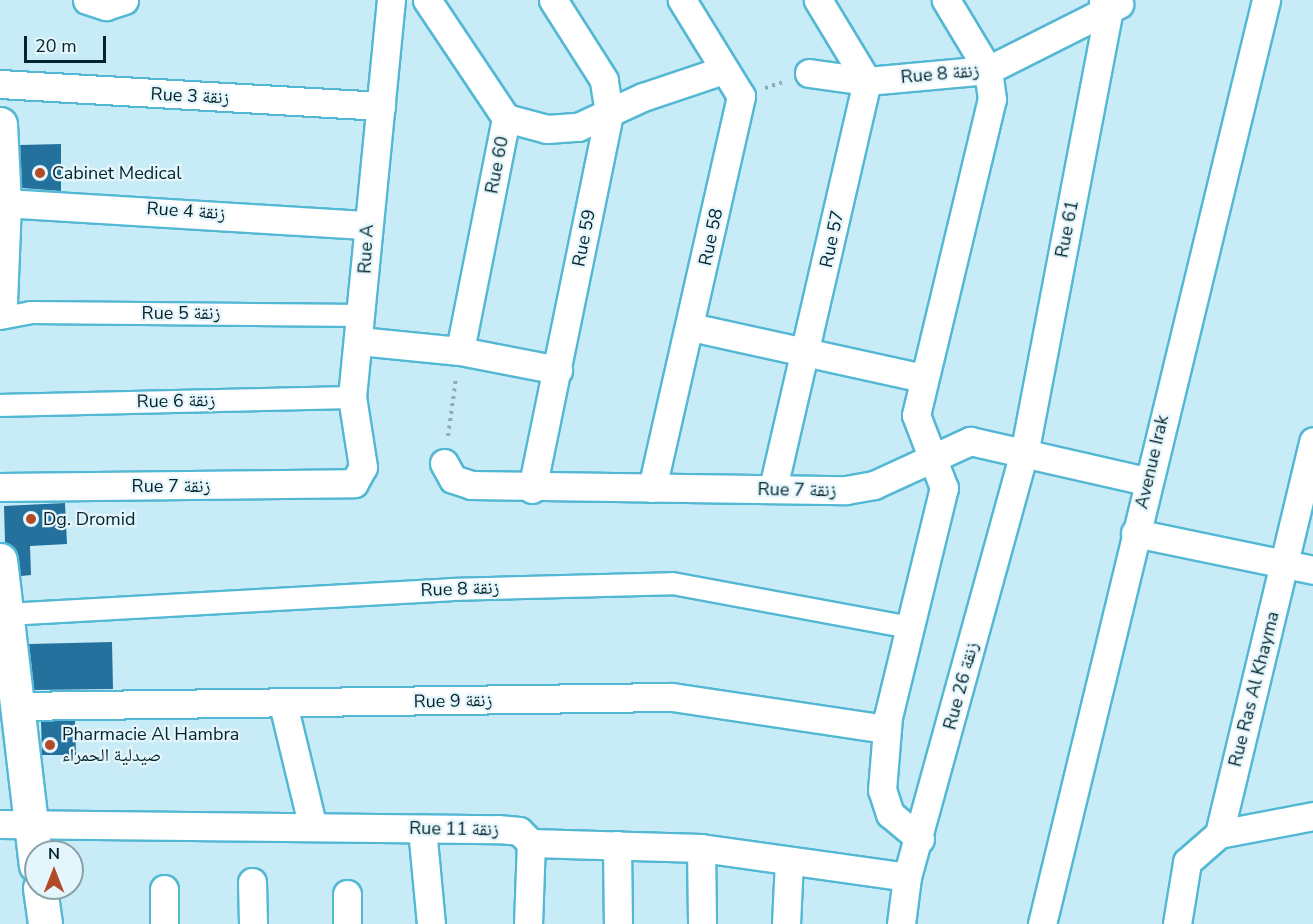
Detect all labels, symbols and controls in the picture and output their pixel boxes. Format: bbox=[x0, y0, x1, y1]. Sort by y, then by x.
scale bar bbox=[27, 24, 110, 62]
text: 20 m bbox=[35, 34, 77, 58]
street label: Rue 8 زنقة bbox=[900, 60, 980, 88]
street label: Rue 3 زنقة bbox=[150, 83, 230, 109]
street label: Rue 60 bbox=[481, 135, 513, 195]
place label: Cabinet Medical bbox=[52, 162, 182, 184]
marker: Cabinet Medical bbox=[33, 166, 47, 180]
street label: Rue 4 زنقة bbox=[146, 197, 226, 225]
street label: Rue 61 bbox=[1051, 199, 1083, 259]
street label: Rue 58 bbox=[694, 206, 728, 268]
street label: Rue 59 bbox=[568, 208, 600, 268]
street label: Rue 57 bbox=[815, 208, 849, 270]
street label: Rue A bbox=[354, 224, 378, 274]
street label: Rue 5 زنقة bbox=[142, 302, 220, 324]
street label: Rue 6 زنقة bbox=[136, 390, 216, 412]
street label: Avenue Irak bbox=[1131, 413, 1173, 511]
street label: Rue 7 زنقة bbox=[132, 475, 210, 497]
street label: Rue 7 زنقة bbox=[757, 479, 837, 501]
place label: Dg. Dromid bbox=[43, 508, 135, 530]
marker: Dg. Dromid bbox=[24, 512, 38, 526]
street label: Rue 8 زنقة bbox=[420, 577, 500, 601]
street label: Rue Ras Al Khayma bbox=[1224, 609, 1284, 769]
street label: Rue 26 زنقة bbox=[939, 640, 983, 732]
street label: Rue 9 زنقة bbox=[413, 690, 493, 712]
place label: Pharmacie Al Hambra صيدلية الحمراء bbox=[62, 724, 239, 766]
marker: Pharmacie Al Hambra صيدلية الحمراء bbox=[43, 738, 57, 752]
street label: Rue 11 زنقة bbox=[409, 817, 499, 841]
north arrow bbox=[24, 840, 84, 900]
text: N bbox=[48, 843, 60, 865]

